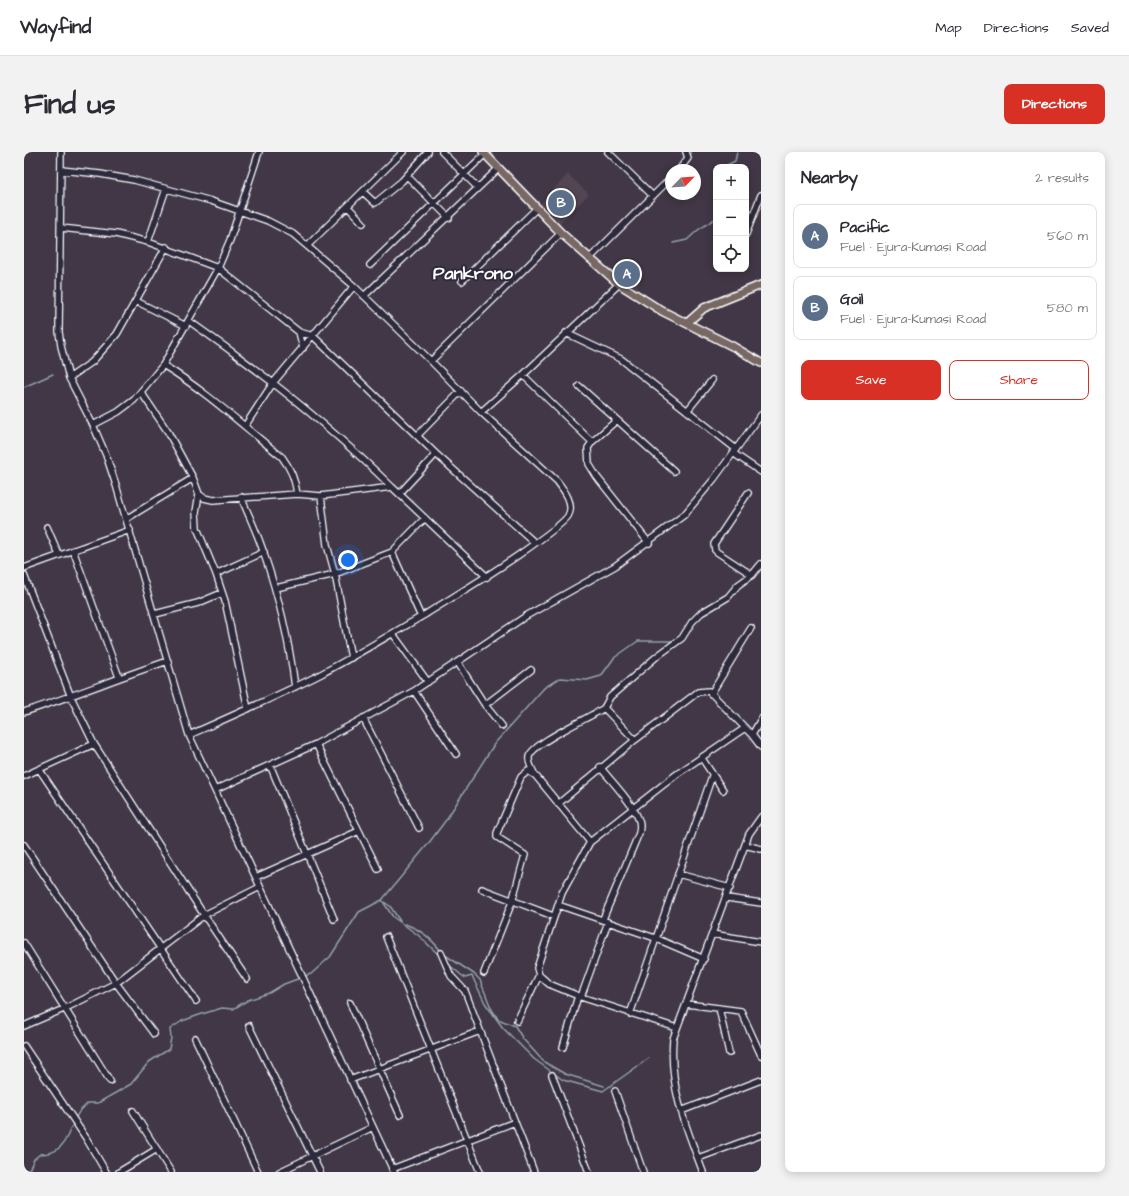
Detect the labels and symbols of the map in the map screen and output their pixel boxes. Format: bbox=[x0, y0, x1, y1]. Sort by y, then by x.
north arrow bbox=[665, 164, 701, 200]
pin: B bbox=[548, 188, 574, 218]
pin: A bbox=[614, 259, 640, 289]
district label: Pankrono bbox=[433, 261, 514, 286]
your location bbox=[338, 550, 358, 570]

